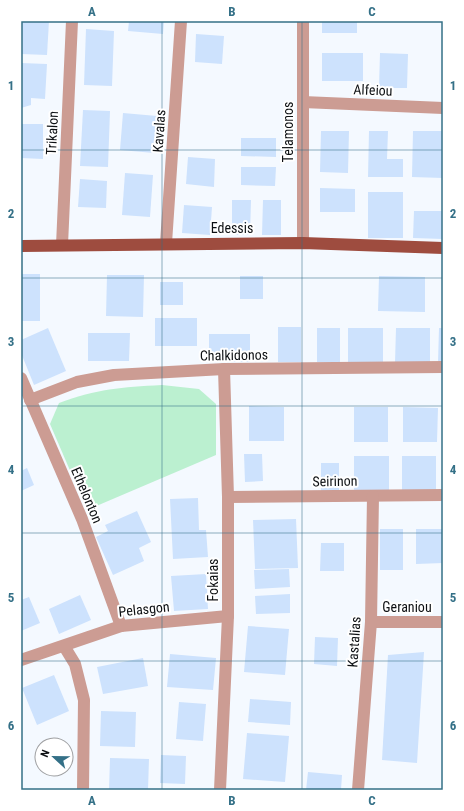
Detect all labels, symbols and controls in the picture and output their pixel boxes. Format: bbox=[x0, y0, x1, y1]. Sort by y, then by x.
text: A bbox=[88, 4, 96, 19]
text: B bbox=[228, 4, 236, 19]
text: C bbox=[368, 4, 376, 19]
text: 1 bbox=[8, 78, 14, 93]
text: 1 bbox=[450, 78, 456, 93]
street label: Alfeiou bbox=[353, 81, 393, 99]
street label: Telamonos bbox=[280, 102, 296, 162]
street label: Kavalas bbox=[150, 109, 168, 153]
street label: Trikalon bbox=[43, 110, 61, 156]
text: 2 bbox=[8, 206, 15, 221]
text: 2 bbox=[450, 206, 457, 221]
street label: Edessis bbox=[211, 220, 253, 236]
text: 3 bbox=[8, 334, 14, 349]
text: 3 bbox=[450, 334, 456, 349]
street label: Chalkidonos bbox=[200, 346, 268, 364]
text: 4 bbox=[8, 462, 15, 477]
text: 4 bbox=[450, 462, 457, 477]
street label: Ethelonton bbox=[68, 465, 106, 525]
street label: Seirinon bbox=[312, 473, 358, 489]
street label: Fokaias bbox=[205, 559, 221, 601]
text: 5 bbox=[8, 590, 15, 605]
text: 5 bbox=[450, 590, 457, 605]
street label: Pelasgon bbox=[118, 598, 170, 620]
street label: Geraniou bbox=[382, 599, 432, 615]
street label: Kastalias bbox=[344, 616, 364, 668]
text: 6 bbox=[8, 718, 15, 733]
text: 6 bbox=[450, 718, 457, 733]
north arrow bbox=[34, 737, 74, 777]
text: N bbox=[38, 748, 53, 759]
text: A bbox=[88, 793, 96, 808]
text: B bbox=[228, 793, 236, 808]
text: C bbox=[368, 793, 376, 808]

